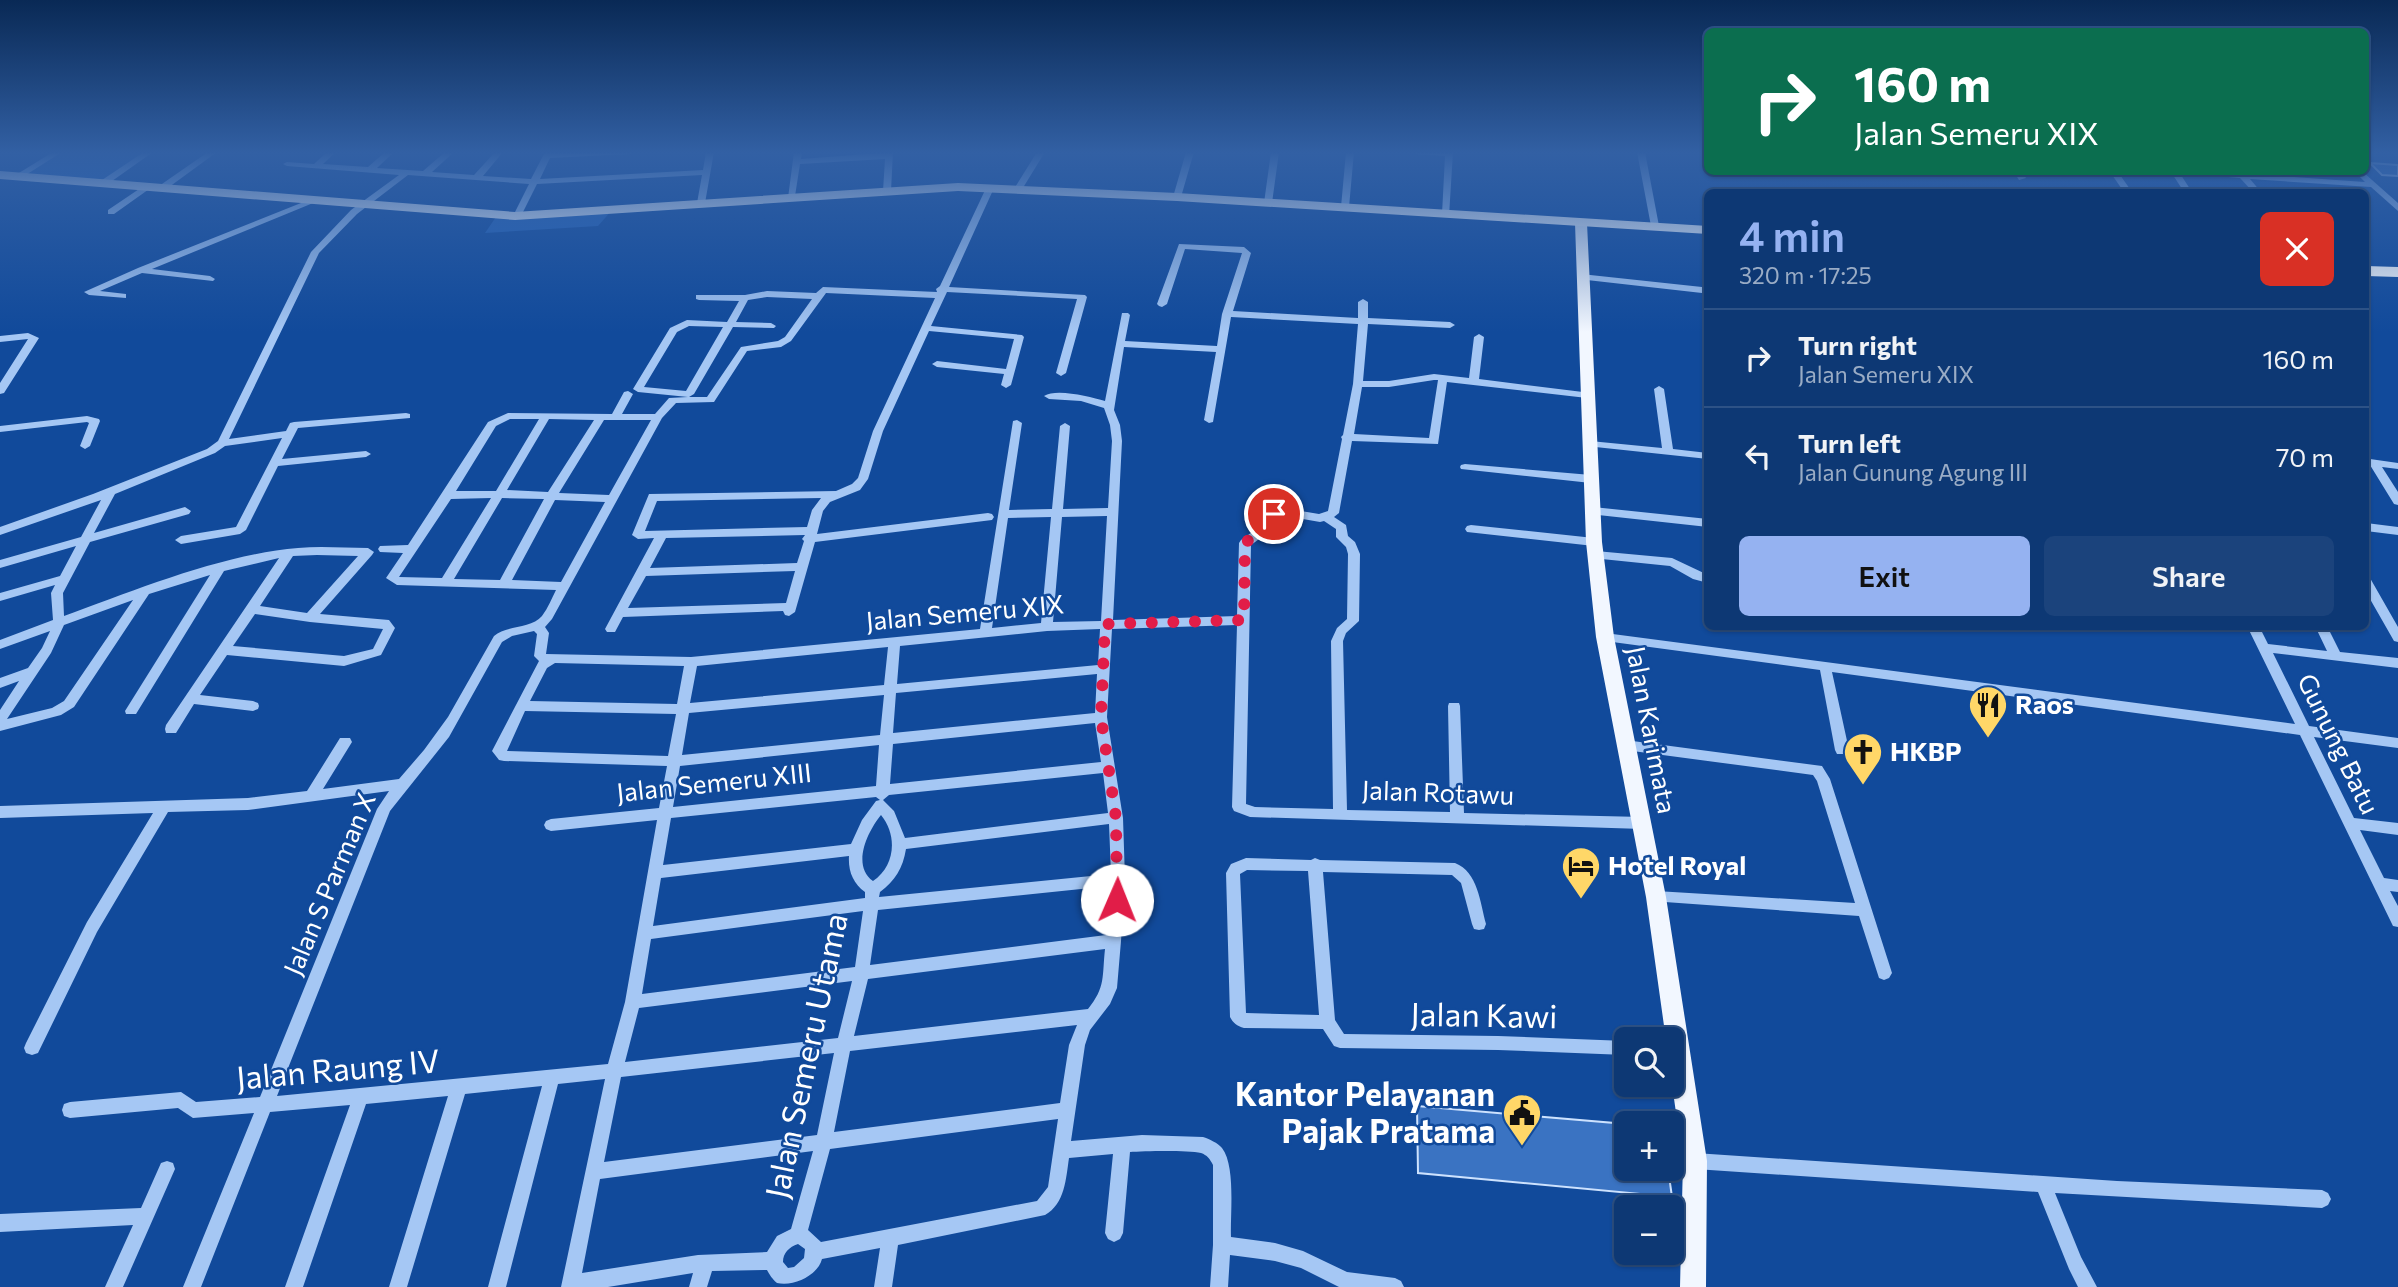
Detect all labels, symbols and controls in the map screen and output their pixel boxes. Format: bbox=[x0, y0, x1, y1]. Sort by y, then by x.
text: 160 m bbox=[1854, 52, 1991, 112]
icon: right bbox=[1739, 56, 1830, 147]
text: Jalan Semeru XIX bbox=[1854, 112, 2099, 152]
text: 4 min bbox=[1739, 209, 1845, 261]
button: close bbox=[2260, 212, 2334, 286]
text: 320 m · 17:25 bbox=[1739, 261, 1872, 289]
text: Turn right bbox=[1798, 329, 1917, 360]
icon: right bbox=[1739, 339, 1777, 377]
text: 160 m bbox=[2262, 343, 2334, 374]
text: Jalan Semeru XIX bbox=[1798, 360, 1974, 388]
text: Turn left bbox=[1798, 427, 1901, 458]
icon: left bbox=[1739, 437, 1777, 475]
text: 70 m bbox=[2276, 441, 2334, 472]
text: Jalan Gunung Agung III bbox=[1798, 458, 2028, 486]
pin bbox=[1244, 484, 1304, 544]
icon: arrive bbox=[1255, 495, 1293, 533]
button: Exit bbox=[1739, 536, 2030, 616]
button: Share bbox=[2044, 536, 2334, 616]
street label: Jalan Semeru XIX bbox=[864, 587, 1065, 636]
street label: Jalan Karimata bbox=[1621, 643, 1684, 816]
street label: Gunung Batu bbox=[2292, 668, 2387, 819]
restaurant icon: Raos bbox=[1967, 684, 2009, 739]
place label: Raos bbox=[2015, 688, 2074, 719]
church icon: HKBP bbox=[1842, 731, 1884, 786]
place label: HKBP bbox=[1890, 735, 1962, 766]
street label: Jalan Semeru XIII bbox=[615, 756, 813, 807]
street label: Jalan Rotawu bbox=[1361, 773, 1515, 810]
street label: Jalan S Parman X bbox=[276, 787, 381, 979]
hotel icon: Hotel Royal bbox=[1560, 845, 1602, 900]
place label: Hotel Royal bbox=[1608, 849, 1746, 880]
position arrow bbox=[1080, 863, 1154, 937]
street label: Jalan Semeru Utama bbox=[755, 909, 855, 1202]
street label: Jalan Kawi bbox=[1410, 993, 1558, 1035]
map controls bbox=[1614, 1027, 1684, 1265]
button: search bbox=[1614, 1027, 1684, 1097]
street label: Jalan Raung IV bbox=[234, 1039, 441, 1097]
place label: Kantor Pelayanan Pajak Pratama bbox=[1235, 1073, 1495, 1150]
public building icon: Kantor Pelayanan Pajak Pratama bbox=[1501, 1092, 1543, 1147]
button: + bbox=[1614, 1111, 1684, 1181]
button: − bbox=[1614, 1195, 1684, 1265]

